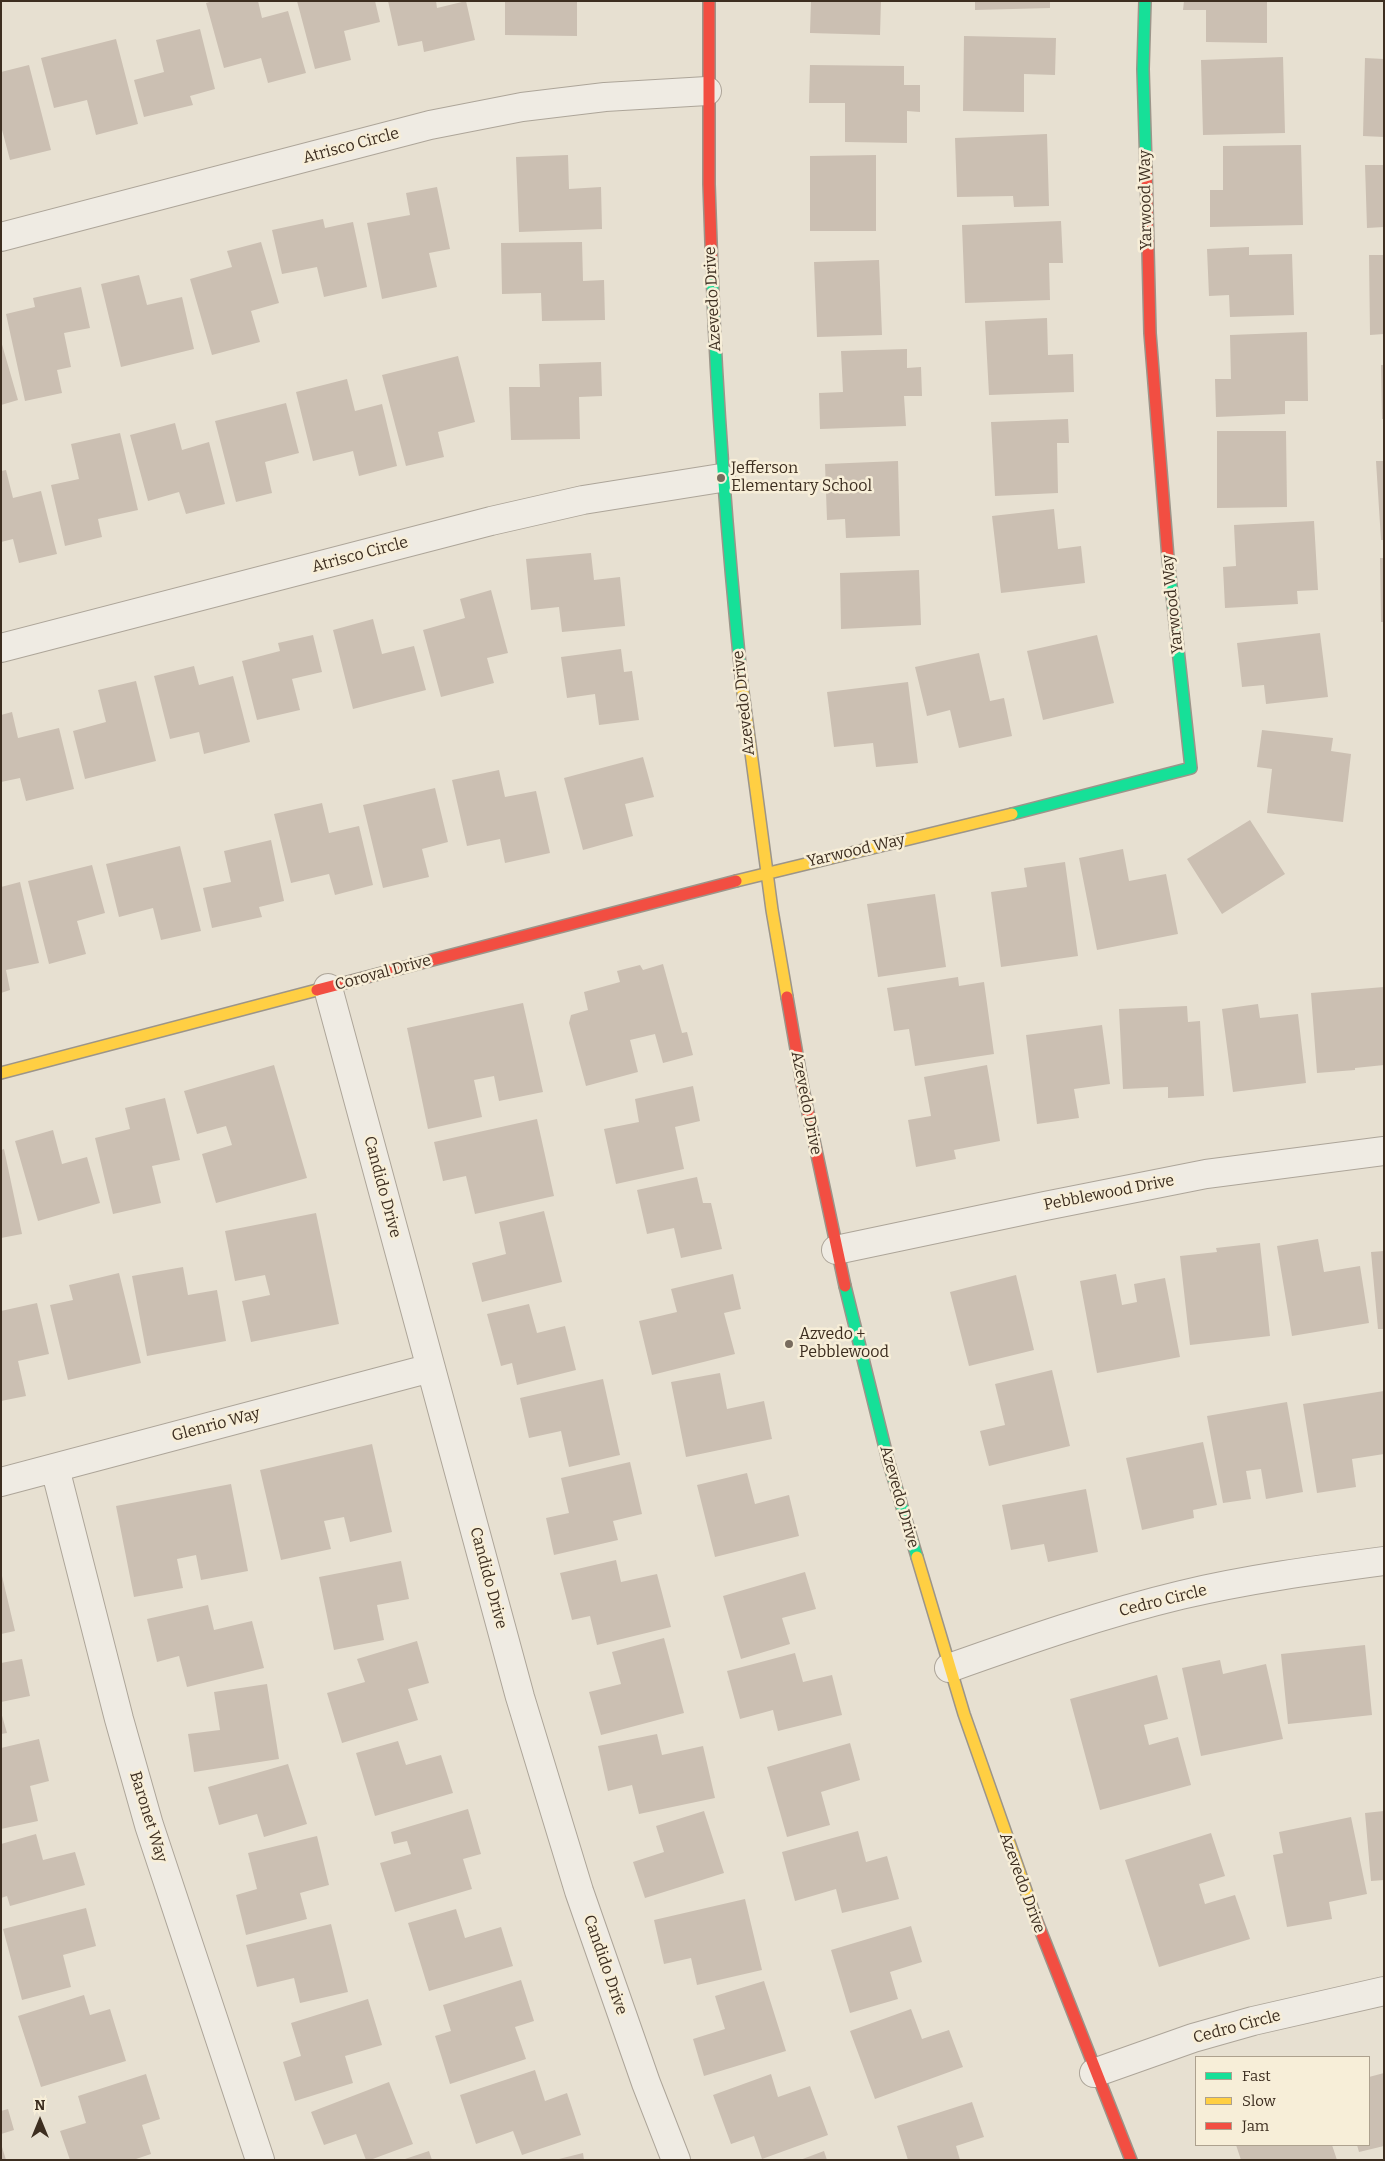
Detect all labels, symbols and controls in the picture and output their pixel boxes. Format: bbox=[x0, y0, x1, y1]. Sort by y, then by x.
street label: Atrisco Circle bbox=[301, 124, 401, 168]
street label: Yarwood Way bbox=[1136, 150, 1156, 250]
street label: Azevedo Drive bbox=[701, 246, 725, 352]
place label: Jefferson Elementary School bbox=[731, 459, 872, 497]
marker: Jefferson Elementary School bbox=[715, 472, 727, 484]
street label: Atrisco Circle bbox=[310, 533, 410, 577]
street label: Yarwood Way bbox=[1158, 553, 1188, 655]
street label: Azevedo Drive bbox=[729, 650, 759, 756]
street label: Yarwood Way bbox=[805, 830, 907, 872]
street label: Coroval Drive bbox=[333, 951, 433, 995]
street label: Azevedo Drive bbox=[787, 1049, 825, 1157]
street label: Candido Drive bbox=[359, 1134, 405, 1240]
street label: Pebblewood Drive bbox=[1042, 1171, 1176, 1215]
place label: Azvedo + Pebblewood bbox=[799, 1325, 889, 1363]
marker: Azvedo + Pebblewood bbox=[783, 1338, 795, 1350]
street label: Glenrio Way bbox=[170, 1404, 262, 1446]
street label: Azevedo Drive bbox=[875, 1444, 923, 1550]
street label: Candido Drive bbox=[465, 1525, 511, 1631]
street label: Cedro Circle bbox=[1117, 1581, 1209, 1621]
street label: Baronet Way bbox=[125, 1769, 171, 1865]
street label: Azevedo Drive bbox=[995, 1830, 1049, 1936]
street label: Candido Drive bbox=[579, 1912, 631, 2018]
street label: Cedro Circle bbox=[1191, 2006, 1283, 2048]
legend bbox=[1195, 2056, 1370, 2146]
text: Fast bbox=[1242, 2067, 1271, 2085]
text: Slow bbox=[1242, 2092, 1276, 2110]
north arrow bbox=[15, 2096, 65, 2146]
text: N bbox=[35, 2097, 45, 2114]
text: Jam bbox=[1242, 2117, 1269, 2135]

